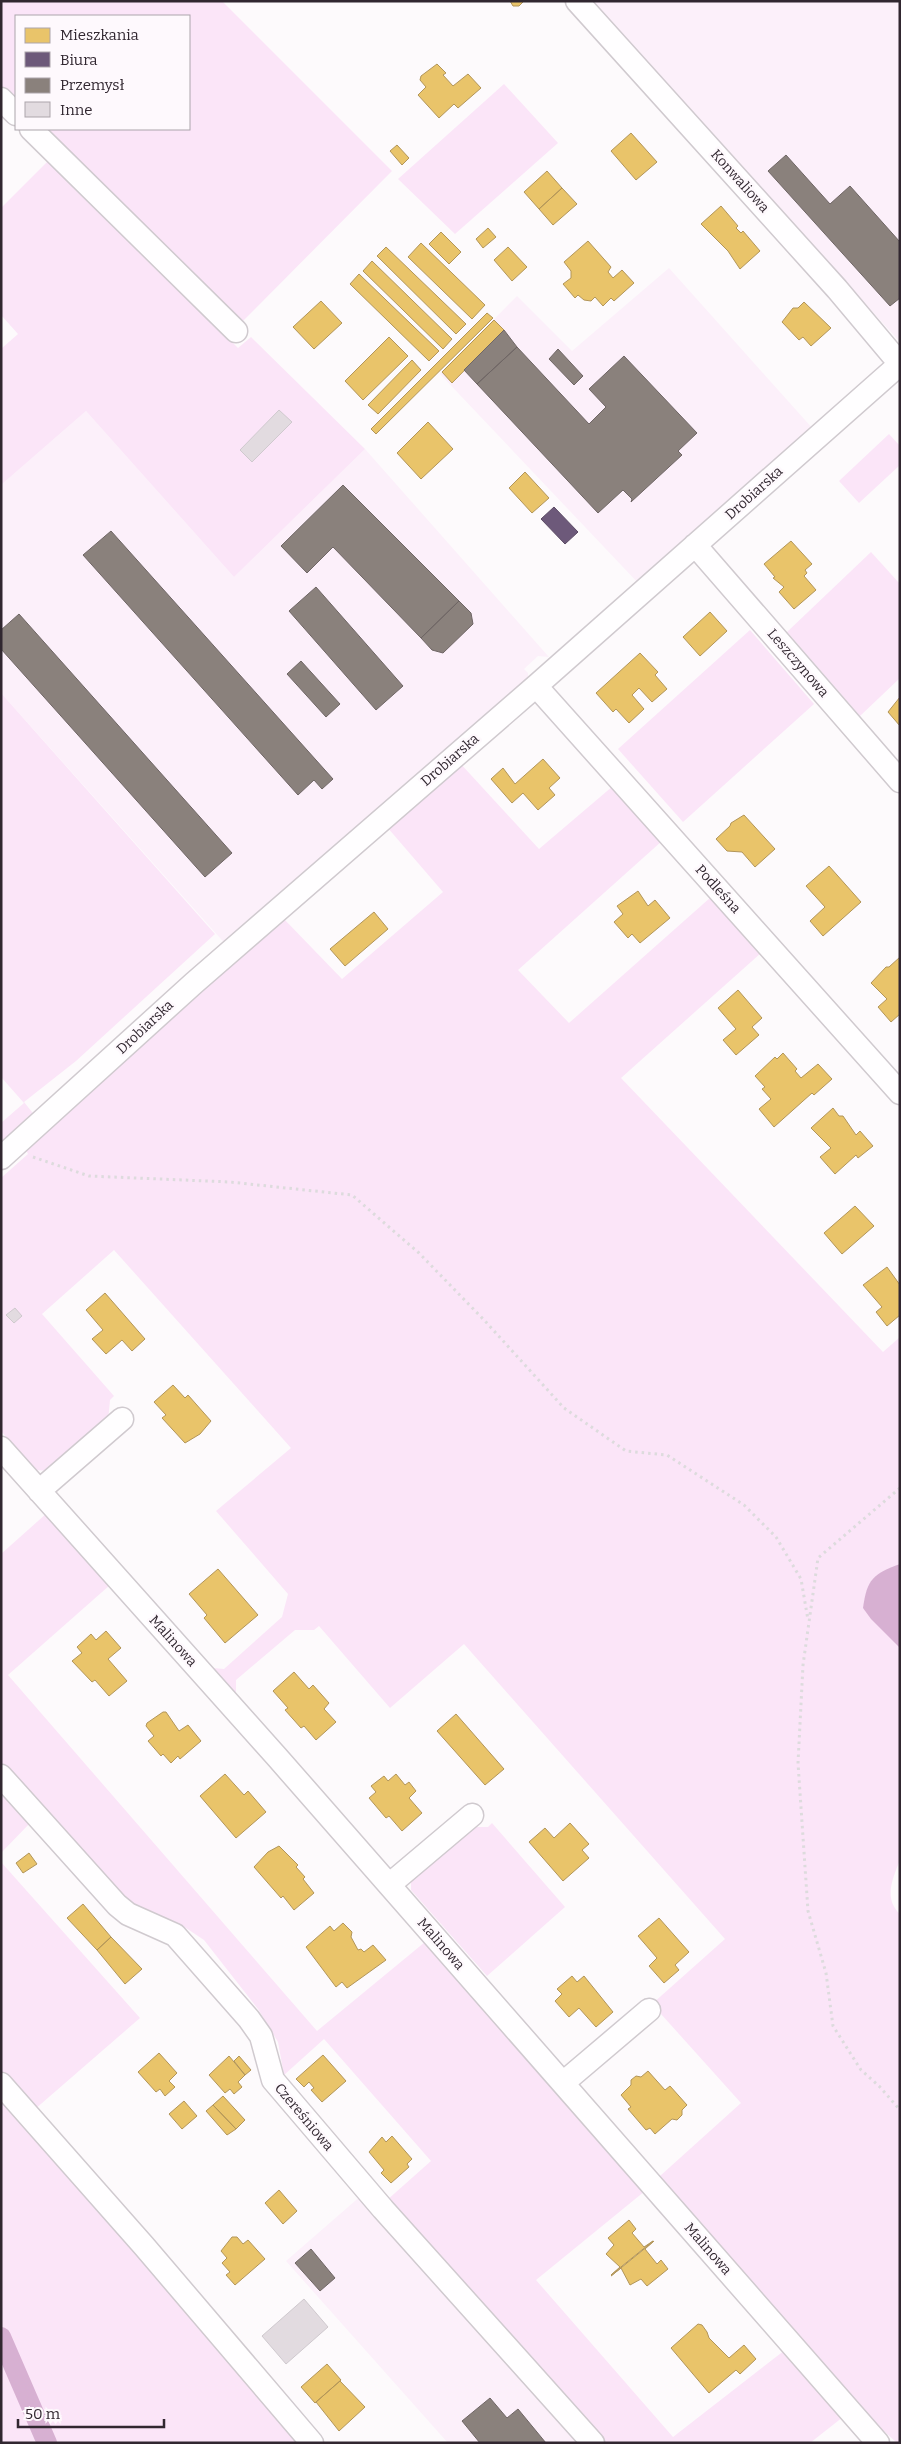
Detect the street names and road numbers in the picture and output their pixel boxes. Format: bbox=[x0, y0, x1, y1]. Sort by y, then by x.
street label: Konwaliowa bbox=[707, 146, 773, 216]
street label: Drobiarska bbox=[722, 463, 786, 523]
street label: Leszczynowa bbox=[764, 625, 832, 701]
street label: Drobiarska bbox=[417, 730, 483, 790]
street label: Podleśna bbox=[692, 861, 744, 917]
street label: Drobiarska bbox=[113, 996, 177, 1058]
street label: Malinowa bbox=[145, 1612, 201, 1670]
street label: Malinowa bbox=[414, 1915, 468, 1974]
street label: Czereśniowa bbox=[271, 2080, 337, 2154]
street label: Malinowa bbox=[681, 2220, 735, 2279]

